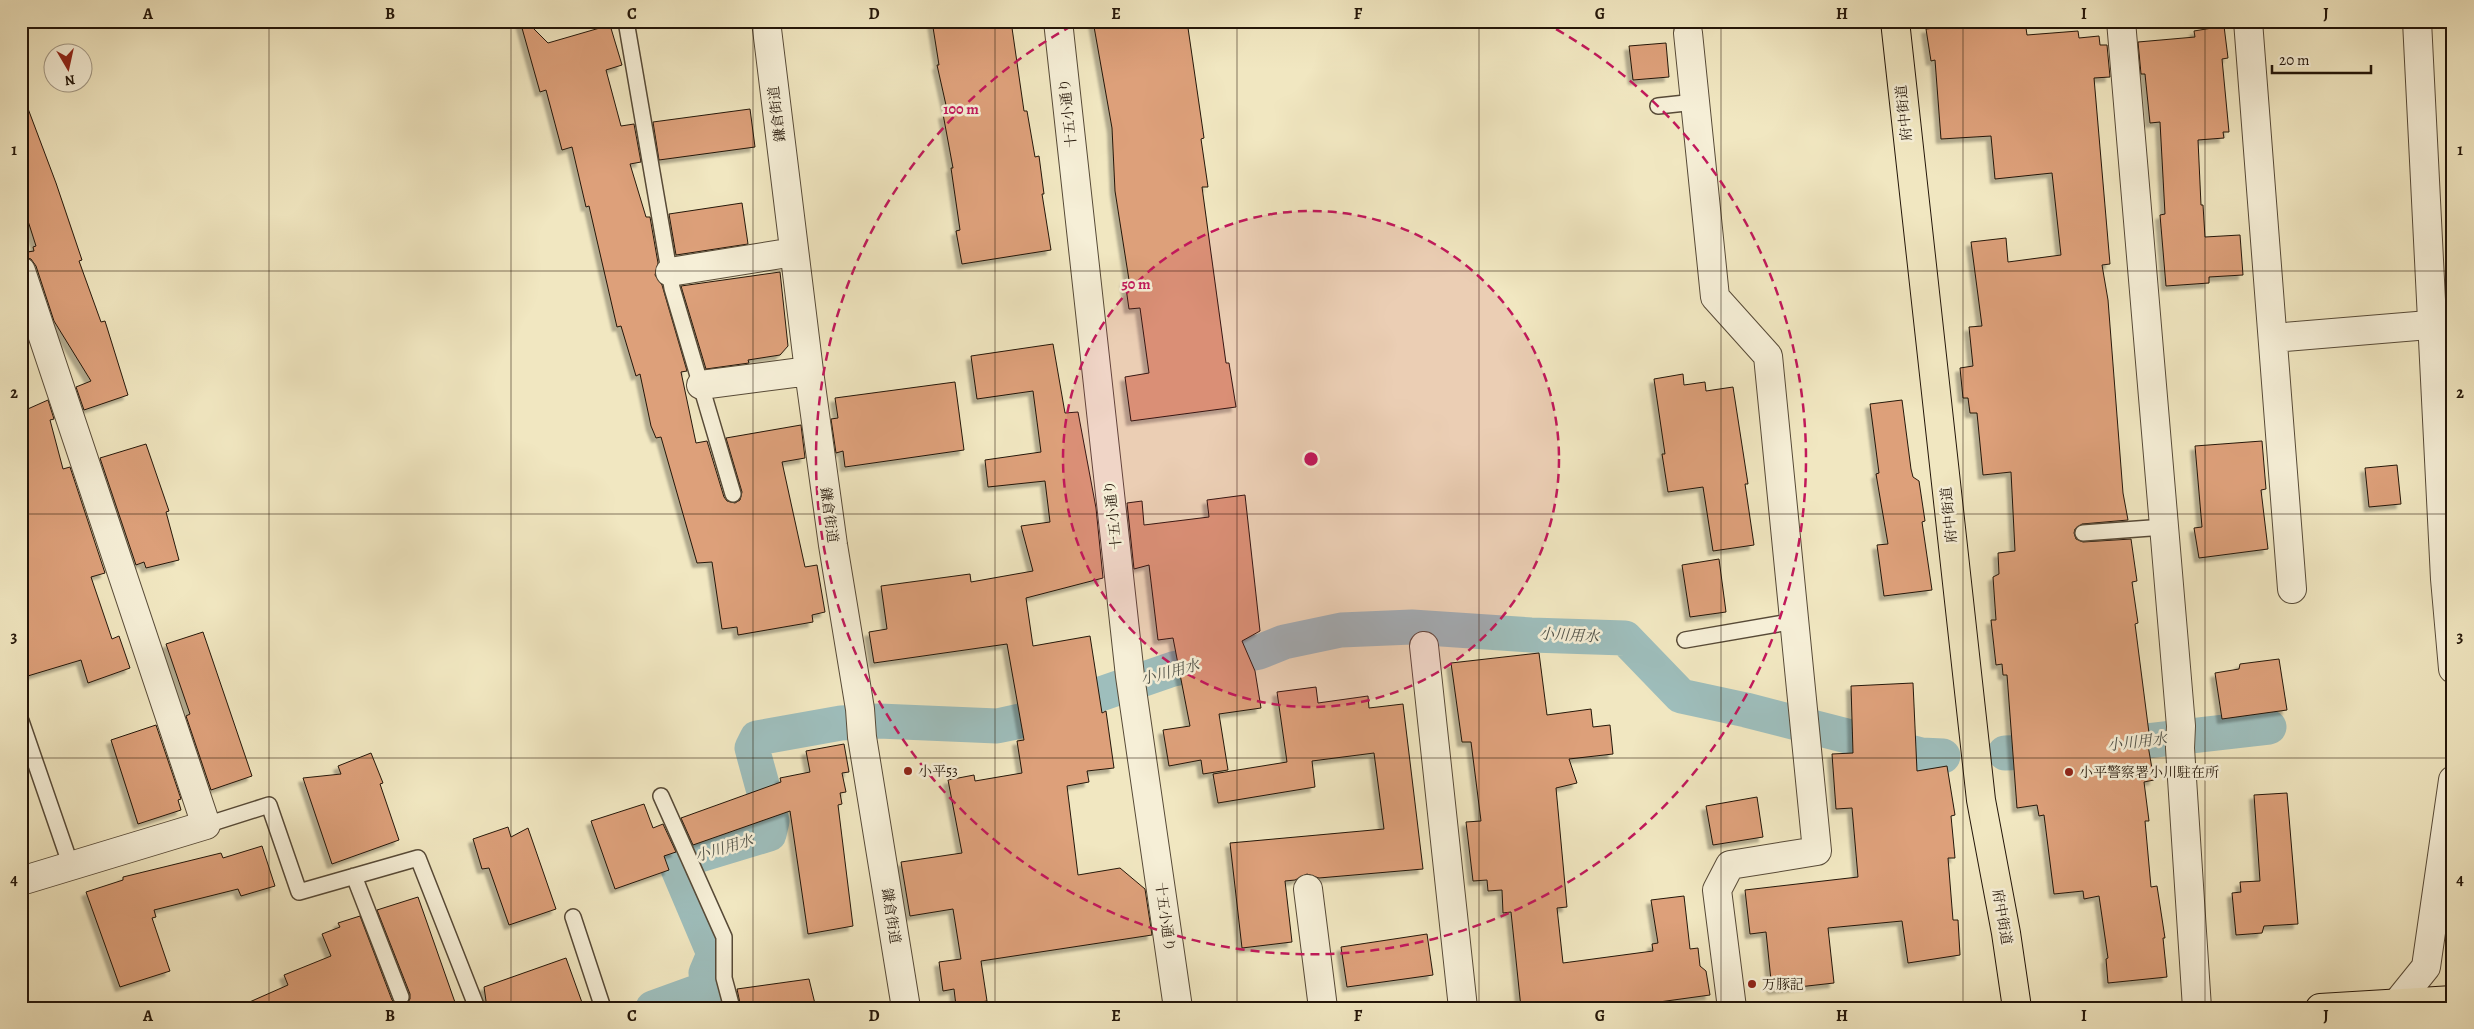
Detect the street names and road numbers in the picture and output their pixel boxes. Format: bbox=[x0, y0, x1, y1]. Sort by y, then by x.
street label: 十五小通り bbox=[1055, 77, 1081, 149]
street label: 府中街道 bbox=[1892, 84, 1916, 142]
street label: 鎌倉街道 bbox=[764, 85, 790, 143]
street label: 十五小通り bbox=[1100, 479, 1126, 551]
street label: 鎌倉街道 bbox=[816, 486, 842, 544]
street label: 府中街道 bbox=[1937, 486, 1961, 544]
street label: 十五小通り bbox=[1151, 881, 1179, 953]
street label: 鎌倉街道 bbox=[877, 887, 905, 945]
street label: 府中街道 bbox=[1988, 888, 2016, 946]

